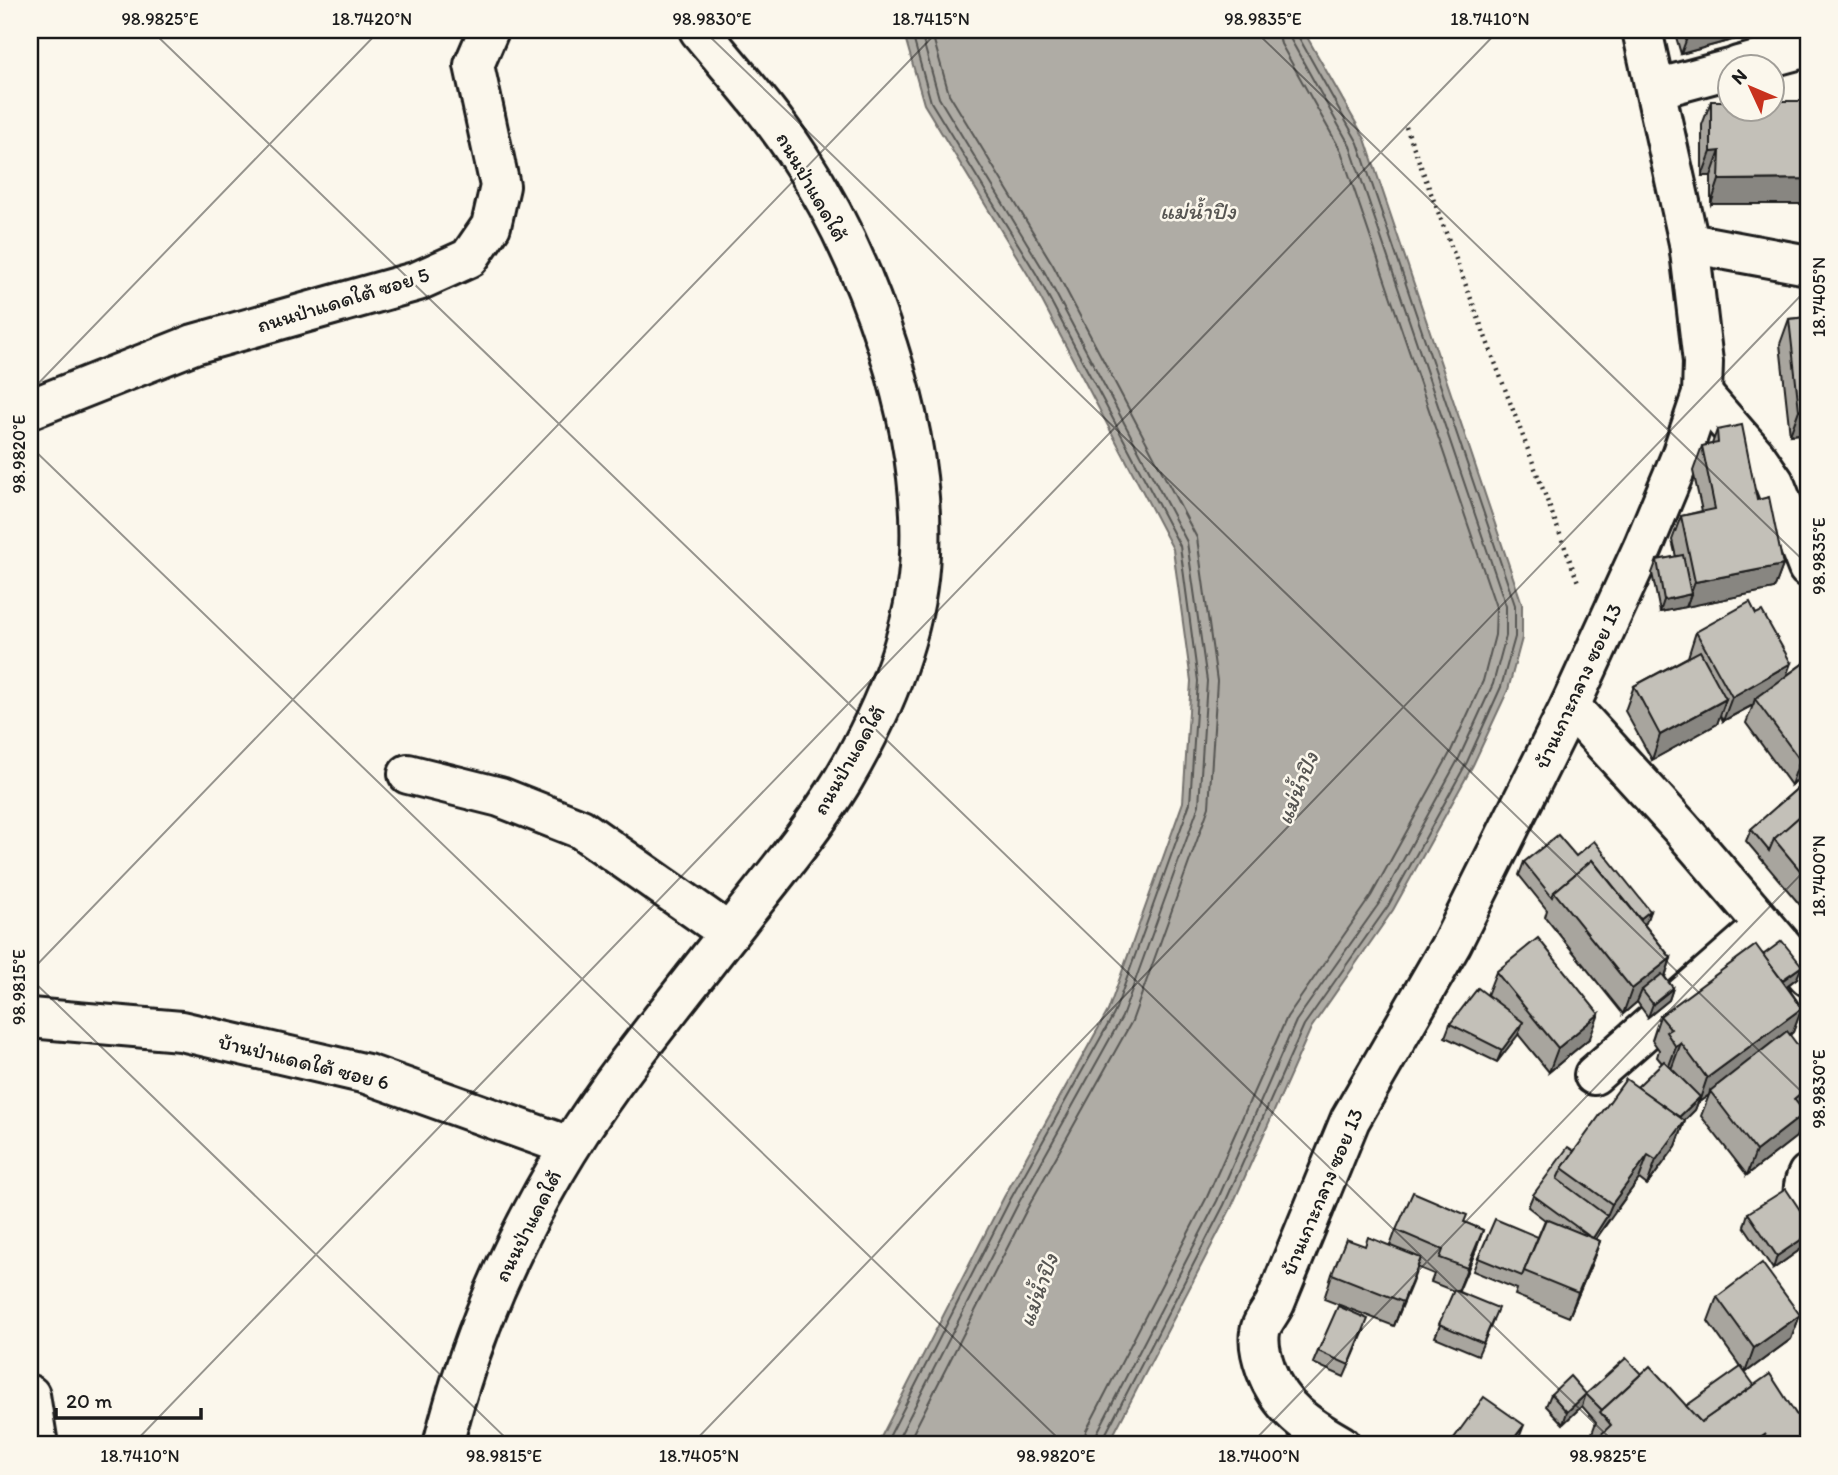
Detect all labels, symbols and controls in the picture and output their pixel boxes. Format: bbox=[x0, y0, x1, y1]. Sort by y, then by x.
text: 98.9825°E bbox=[121, 8, 199, 30]
text: 18.7420°N bbox=[332, 8, 412, 30]
text: 98.9830°E bbox=[672, 8, 752, 30]
text: 18.7415°N bbox=[892, 8, 970, 30]
text: 98.9835°E bbox=[1224, 8, 1302, 30]
text: 18.7410°N bbox=[1450, 8, 1530, 30]
north arrow bbox=[1716, 52, 1786, 122]
text: N bbox=[1726, 64, 1752, 89]
street label: ถนนป่าแดดใต้ bbox=[771, 128, 854, 246]
water label: แม่น้ำปิง bbox=[1160, 197, 1237, 225]
text: 18.7405°N bbox=[1808, 257, 1830, 337]
street label: ถนนป่าแดดใต้ ซอย 5 bbox=[254, 261, 432, 338]
text: 98.9820°E bbox=[8, 415, 30, 493]
text: 98.9835°E bbox=[1808, 517, 1830, 595]
street label: บ้านเกาะกลาง ซอย 13 bbox=[1528, 599, 1627, 772]
street label: ถนนป่าแดดใต้ bbox=[807, 701, 890, 819]
water label: แม่น้ำปิง bbox=[1270, 747, 1325, 829]
text: 18.7400°N bbox=[1808, 835, 1830, 917]
text: 98.9815°E bbox=[8, 949, 30, 1025]
street label: บ้านป่าแดดใต้ ซอย 6 bbox=[216, 1028, 392, 1095]
text: 98.9830°E bbox=[1808, 1049, 1830, 1129]
street label: บ้านเกาะกลาง ซอย 13 bbox=[1275, 1104, 1368, 1279]
street label: ถนนป่าแดดใต้ bbox=[489, 1166, 566, 1286]
water label: แม่น้ำปิง bbox=[1012, 1248, 1065, 1331]
scale bar bbox=[56, 1377, 201, 1421]
text: 20 m bbox=[66, 1388, 113, 1413]
text: 18.7410°N bbox=[100, 1445, 180, 1467]
text: 98.9815°E bbox=[466, 1445, 542, 1467]
text: 18.7405°N bbox=[659, 1445, 739, 1467]
text: 98.9820°E bbox=[1017, 1445, 1095, 1467]
text: 18.7400°N bbox=[1218, 1445, 1300, 1467]
text: 98.9825°E bbox=[1569, 1445, 1647, 1467]

